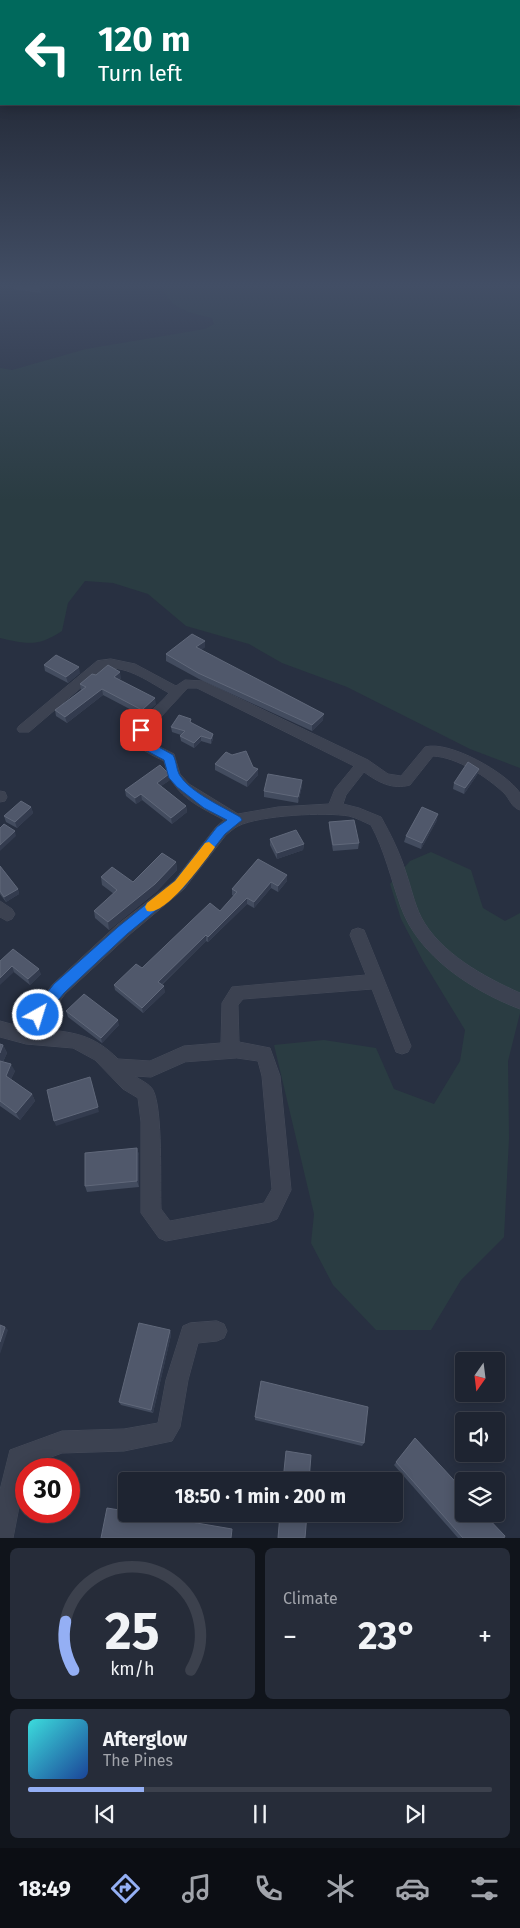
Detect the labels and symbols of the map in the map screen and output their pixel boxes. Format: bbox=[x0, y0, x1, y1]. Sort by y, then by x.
pin bbox=[120, 709, 162, 751]
position arrow bbox=[11, 988, 63, 1040]
north arrow bbox=[455, 1352, 505, 1402]
speed limit sign: 30 bbox=[15, 1458, 80, 1523]

